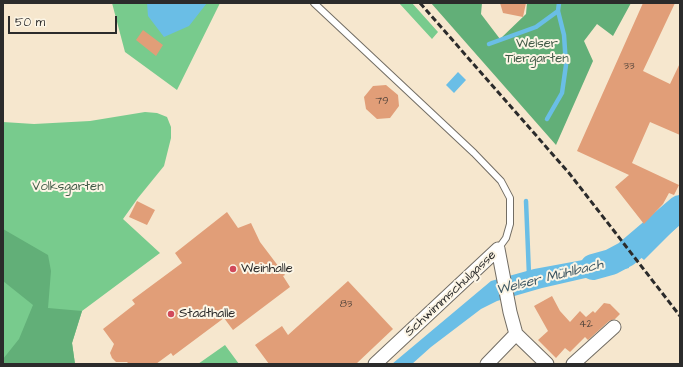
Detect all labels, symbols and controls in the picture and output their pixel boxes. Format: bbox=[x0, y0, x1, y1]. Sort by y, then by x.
scale bar bbox=[10, 8, 119, 34]
text: 50 m bbox=[15, 14, 45, 31]
park label: Welser Tiergarten bbox=[505, 36, 569, 67]
house number: 33 bbox=[623, 60, 635, 74]
house number: 79 bbox=[375, 95, 389, 109]
park label: Volksgarten bbox=[32, 179, 104, 195]
street label: Schwimmschulgasse bbox=[402, 248, 500, 340]
water label: Welser Mühlbach bbox=[495, 257, 605, 299]
place label: Weinhalle bbox=[241, 261, 293, 277]
marker: Weinhalle bbox=[228, 264, 238, 274]
house number: 83 bbox=[340, 298, 352, 312]
place label: Stadthalle bbox=[179, 306, 235, 322]
marker: Stadthalle bbox=[166, 309, 176, 319]
house number: 42 bbox=[579, 318, 593, 332]

